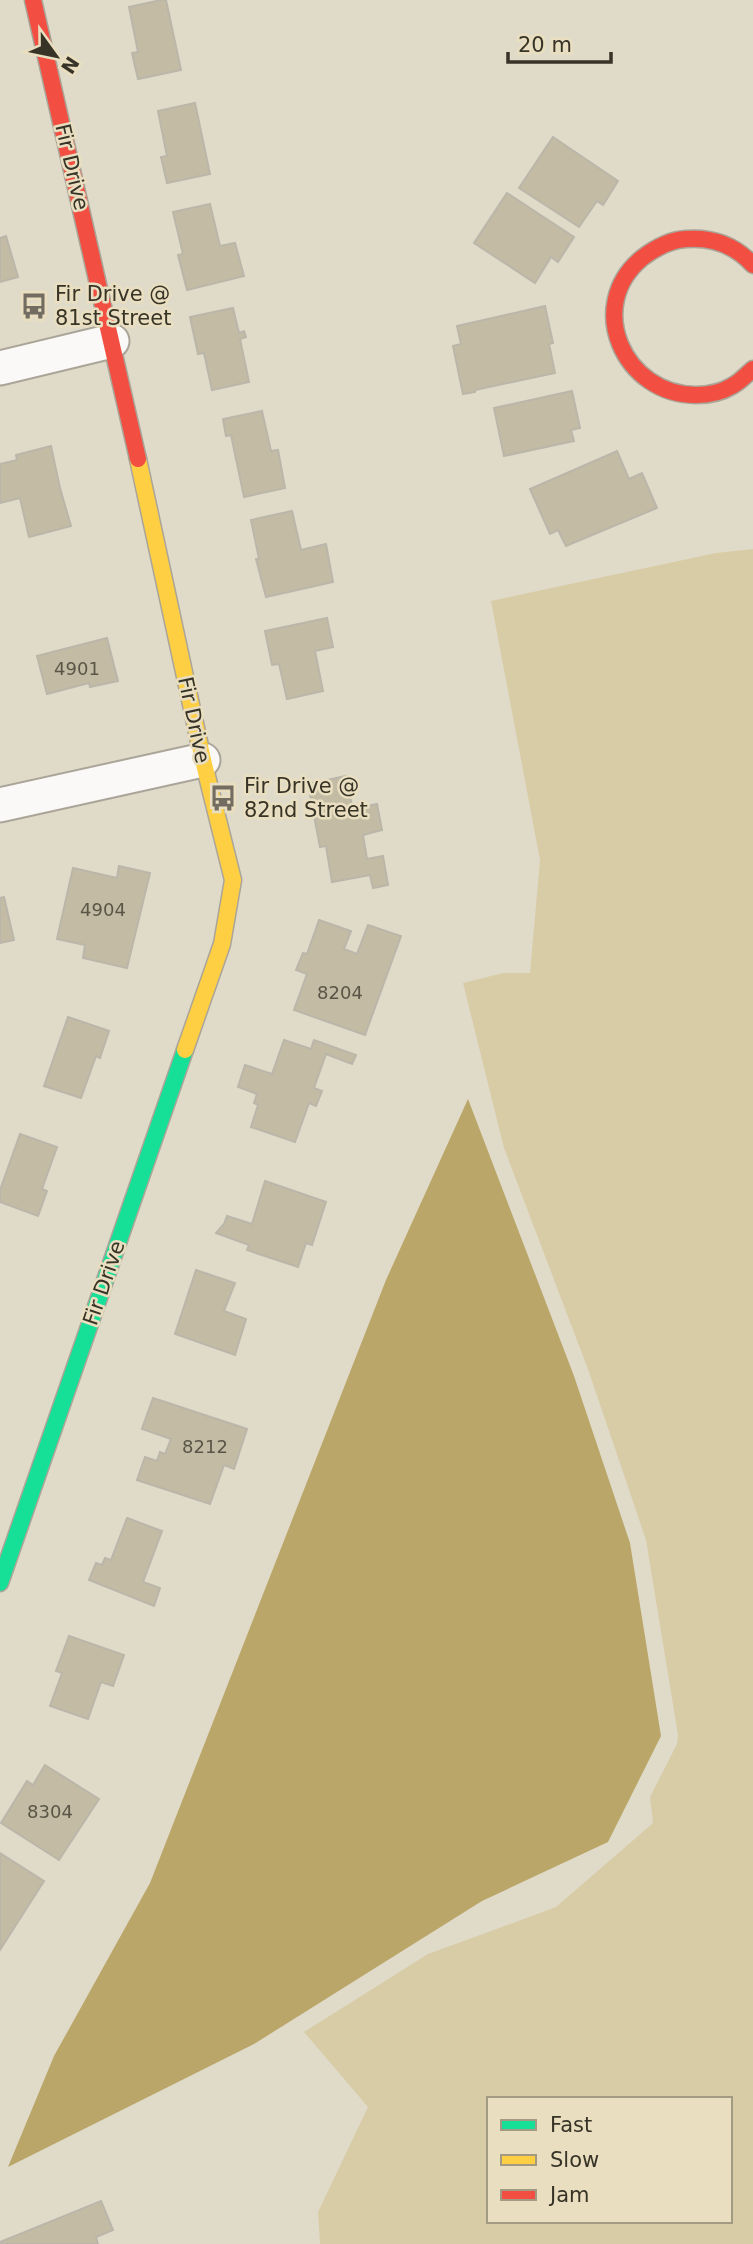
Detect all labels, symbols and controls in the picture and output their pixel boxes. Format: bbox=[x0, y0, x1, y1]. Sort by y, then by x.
north arrow bbox=[21, 21, 91, 91]
scale bar bbox=[508, 21, 611, 65]
text: 20 m bbox=[518, 33, 572, 57]
text: N bbox=[57, 53, 84, 78]
street label: Fir Drive bbox=[50, 122, 94, 212]
place label: Fir Drive @ 81st Street bbox=[55, 282, 171, 330]
bus stop icon: Fir Drive @ 81st Street bbox=[19, 291, 49, 321]
house number: 4901 bbox=[54, 658, 100, 679]
street label: Fir Drive bbox=[173, 675, 215, 765]
place label: Fir Drive @ 82nd Street bbox=[244, 774, 368, 822]
bus stop icon: Fir Drive @ 82nd Street bbox=[208, 783, 238, 813]
house number: 4904 bbox=[80, 899, 126, 920]
house number: 8204 bbox=[317, 982, 363, 1003]
street label: Fir Drive bbox=[78, 1238, 130, 1328]
house number: 8212 bbox=[182, 1436, 228, 1457]
house number: 8304 bbox=[27, 1801, 73, 1822]
legend bbox=[487, 2097, 732, 2223]
text: Fast bbox=[550, 2113, 592, 2137]
text: Slow bbox=[550, 2148, 599, 2172]
text: Jam bbox=[548, 2183, 590, 2207]

